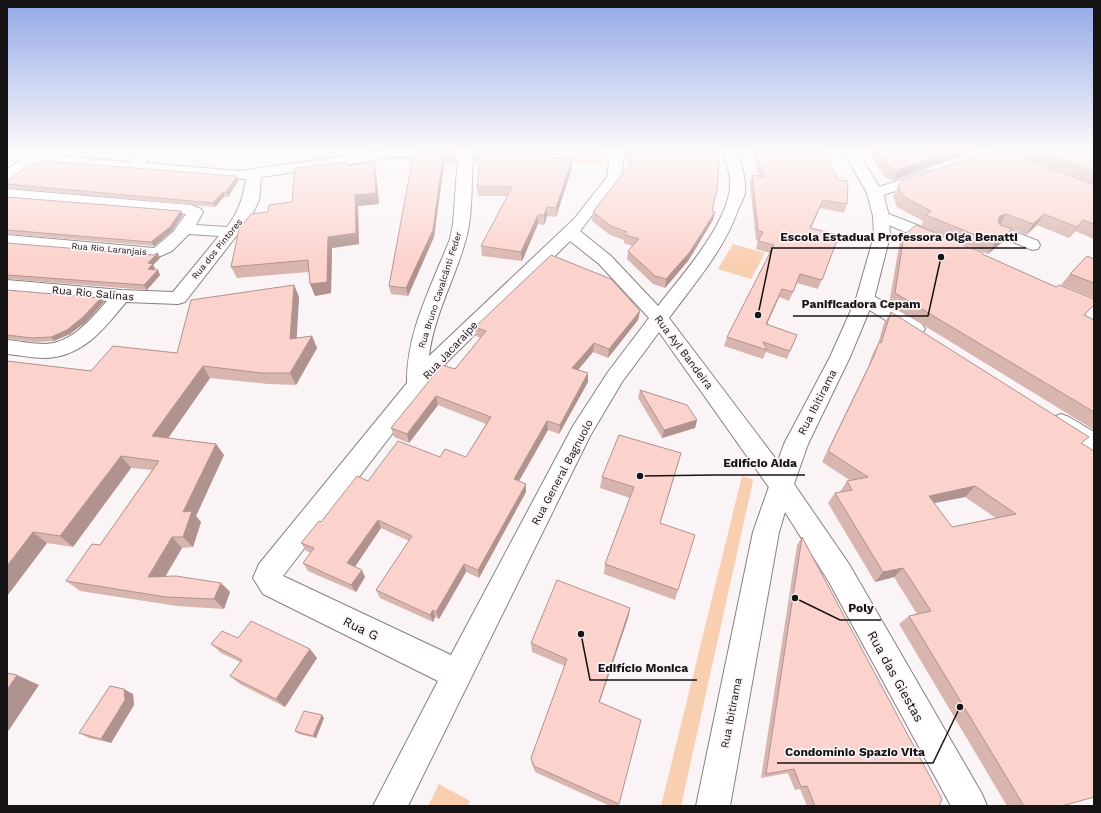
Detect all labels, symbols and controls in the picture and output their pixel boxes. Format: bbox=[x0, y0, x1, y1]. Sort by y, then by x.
street label: Rua dos Pintores bbox=[190, 217, 244, 281]
callout: Escola Estadual Professora Olga Benatti bbox=[772, 224, 1026, 248]
street label: Rua Bruno Cavalcânti Feder bbox=[416, 230, 464, 349]
text: Escola Estadual Professora Olga Benatti bbox=[780, 230, 1018, 244]
street label: Rua Rio Laranjais bbox=[71, 241, 147, 257]
street label: Rua Rio Salinas bbox=[51, 283, 135, 304]
callout: Panificadora Cepam bbox=[793, 292, 928, 316]
text: Panificadora Cepam bbox=[802, 297, 920, 311]
street label: Rua Ayl Bandeira bbox=[652, 313, 716, 392]
street label: Rua Jacaraípe bbox=[420, 319, 481, 382]
street label: Rua Ibitirama bbox=[795, 367, 839, 437]
street label: Rua General Bagnuolo bbox=[529, 417, 596, 527]
callout: Edifício Aida bbox=[715, 451, 805, 475]
text: Edifício Aida bbox=[723, 456, 797, 470]
callout: Poly bbox=[840, 596, 881, 620]
text: Poly bbox=[848, 601, 874, 615]
street label: Rua G bbox=[341, 614, 381, 643]
street label: Rua das Giestas bbox=[864, 628, 927, 724]
callout: Edifício Monica bbox=[590, 656, 697, 680]
text: Edifício Monica bbox=[598, 661, 688, 675]
street label: Rua Ibitirama bbox=[718, 677, 745, 749]
callout: Condomínio Spazio Vita bbox=[777, 739, 933, 763]
text: Condomínio Spazio Vita bbox=[785, 745, 925, 759]

